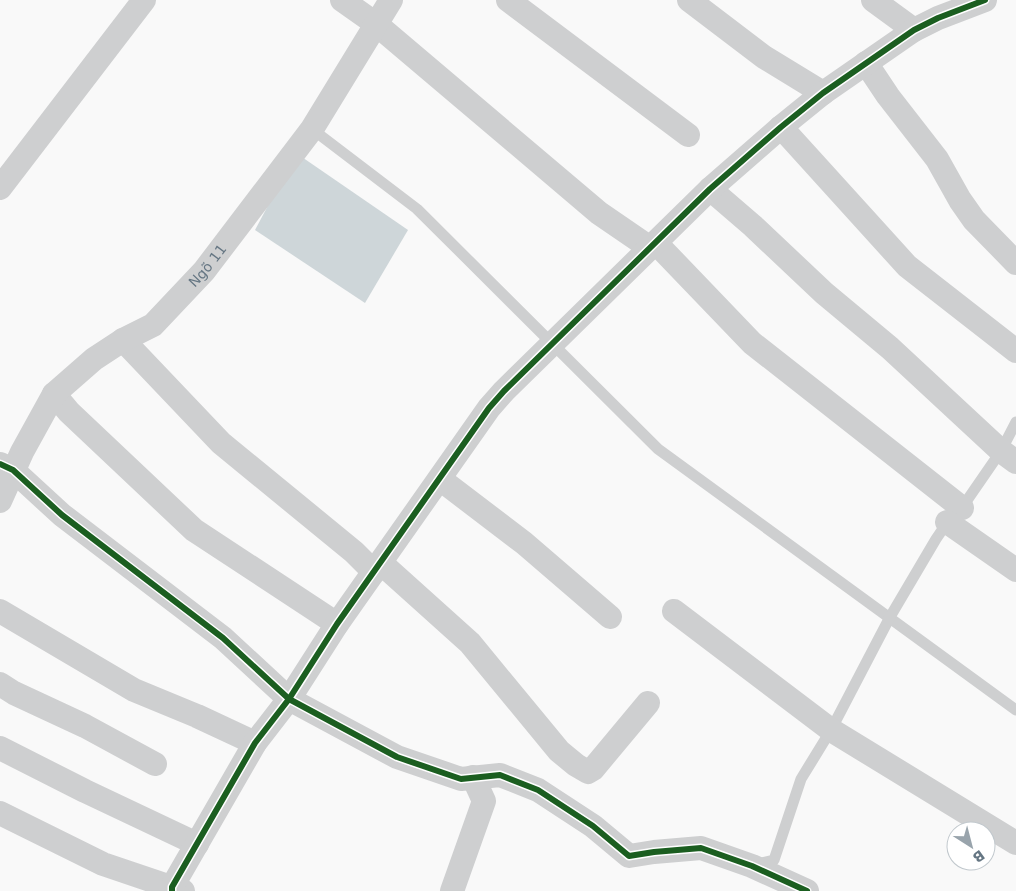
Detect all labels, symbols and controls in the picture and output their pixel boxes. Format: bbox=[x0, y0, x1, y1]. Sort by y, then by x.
street label: Ngõ 11 bbox=[185, 241, 229, 290]
north arrow bbox=[946, 821, 996, 871]
text: B bbox=[970, 847, 988, 866]

